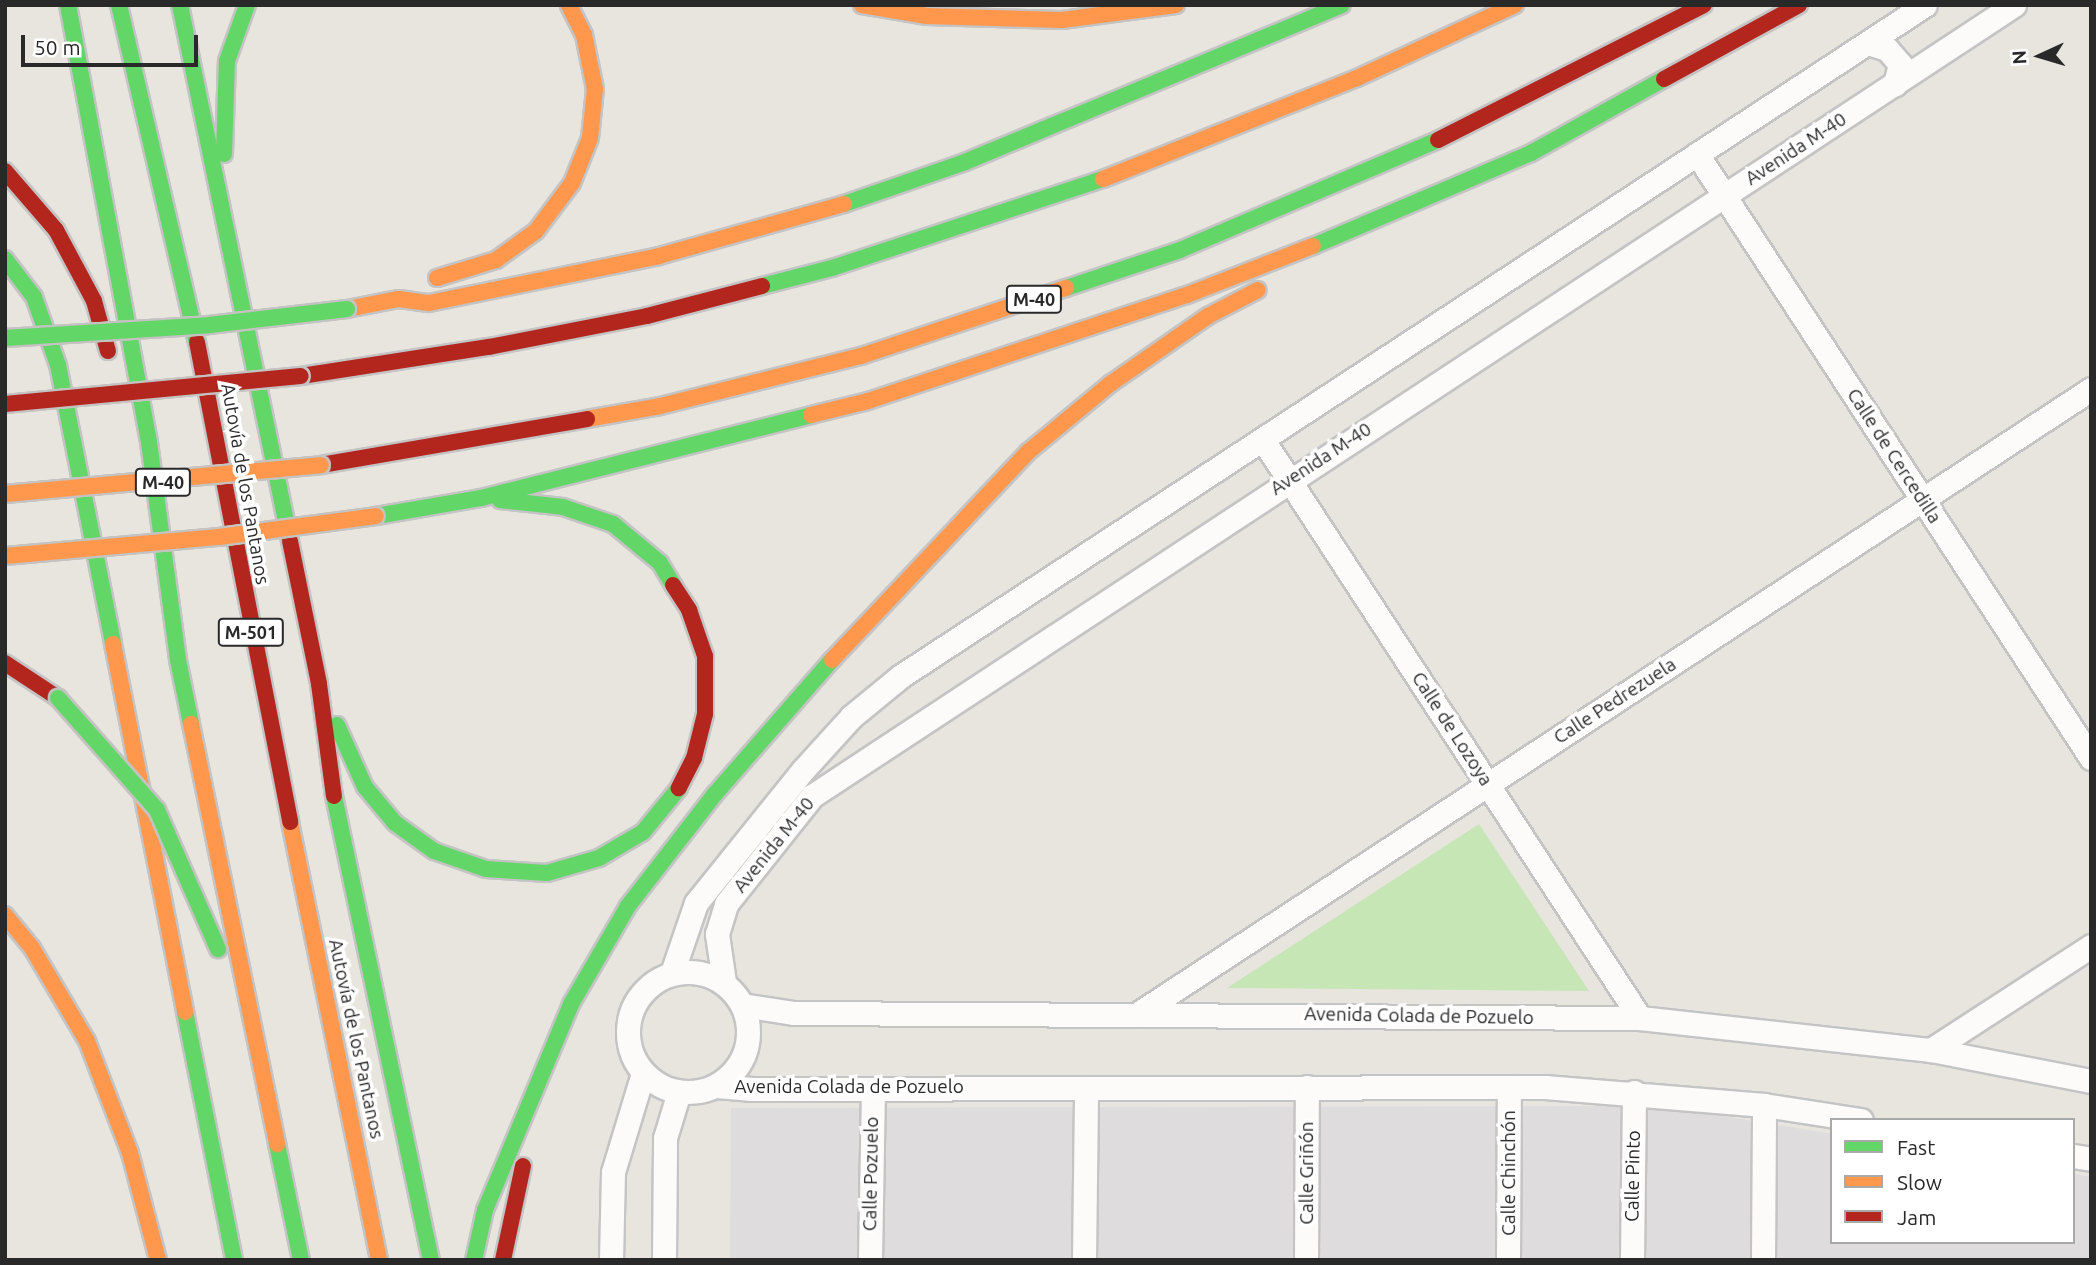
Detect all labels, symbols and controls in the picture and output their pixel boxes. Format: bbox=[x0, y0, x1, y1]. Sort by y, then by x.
scale bar bbox=[24, 21, 201, 65]
north arrow bbox=[2005, 21, 2075, 91]
text: 50 m bbox=[34, 35, 81, 59]
text: N bbox=[2008, 50, 2031, 65]
street label: Avenida M-40 bbox=[1741, 108, 1851, 190]
road number: M-40 bbox=[1004, 284, 1064, 314]
street label: Autovía de los Pantanos bbox=[216, 382, 274, 586]
street label: Calle de Cercedilla bbox=[1842, 384, 1946, 528]
street label: Avenida M-40 bbox=[1266, 418, 1376, 500]
road number: M-40 bbox=[133, 468, 193, 496]
road number: M-501 bbox=[218, 618, 284, 646]
street label: Calle Pedrezuela bbox=[1550, 653, 1680, 749]
street label: Calle de Lozoya bbox=[1407, 668, 1497, 790]
street label: Avenida M-40 bbox=[729, 793, 819, 897]
street label: Autovía de los Pantanos bbox=[324, 937, 388, 1141]
street label: Avenida Colada de Pozuelo bbox=[1304, 1003, 1534, 1029]
street label: Avenida Colada de Pozuelo bbox=[734, 1076, 964, 1098]
street label: Calle Chinchón bbox=[1498, 1110, 1520, 1236]
street label: Calle Pozuelo bbox=[859, 1117, 883, 1231]
legend bbox=[1830, 1118, 2075, 1244]
street label: Calle Griñón bbox=[1296, 1121, 1318, 1225]
street label: Calle Pinto bbox=[1621, 1130, 1645, 1222]
text: Fast bbox=[1897, 1135, 1935, 1159]
text: Slow bbox=[1897, 1170, 1942, 1194]
text: Jam bbox=[1897, 1205, 1936, 1229]

